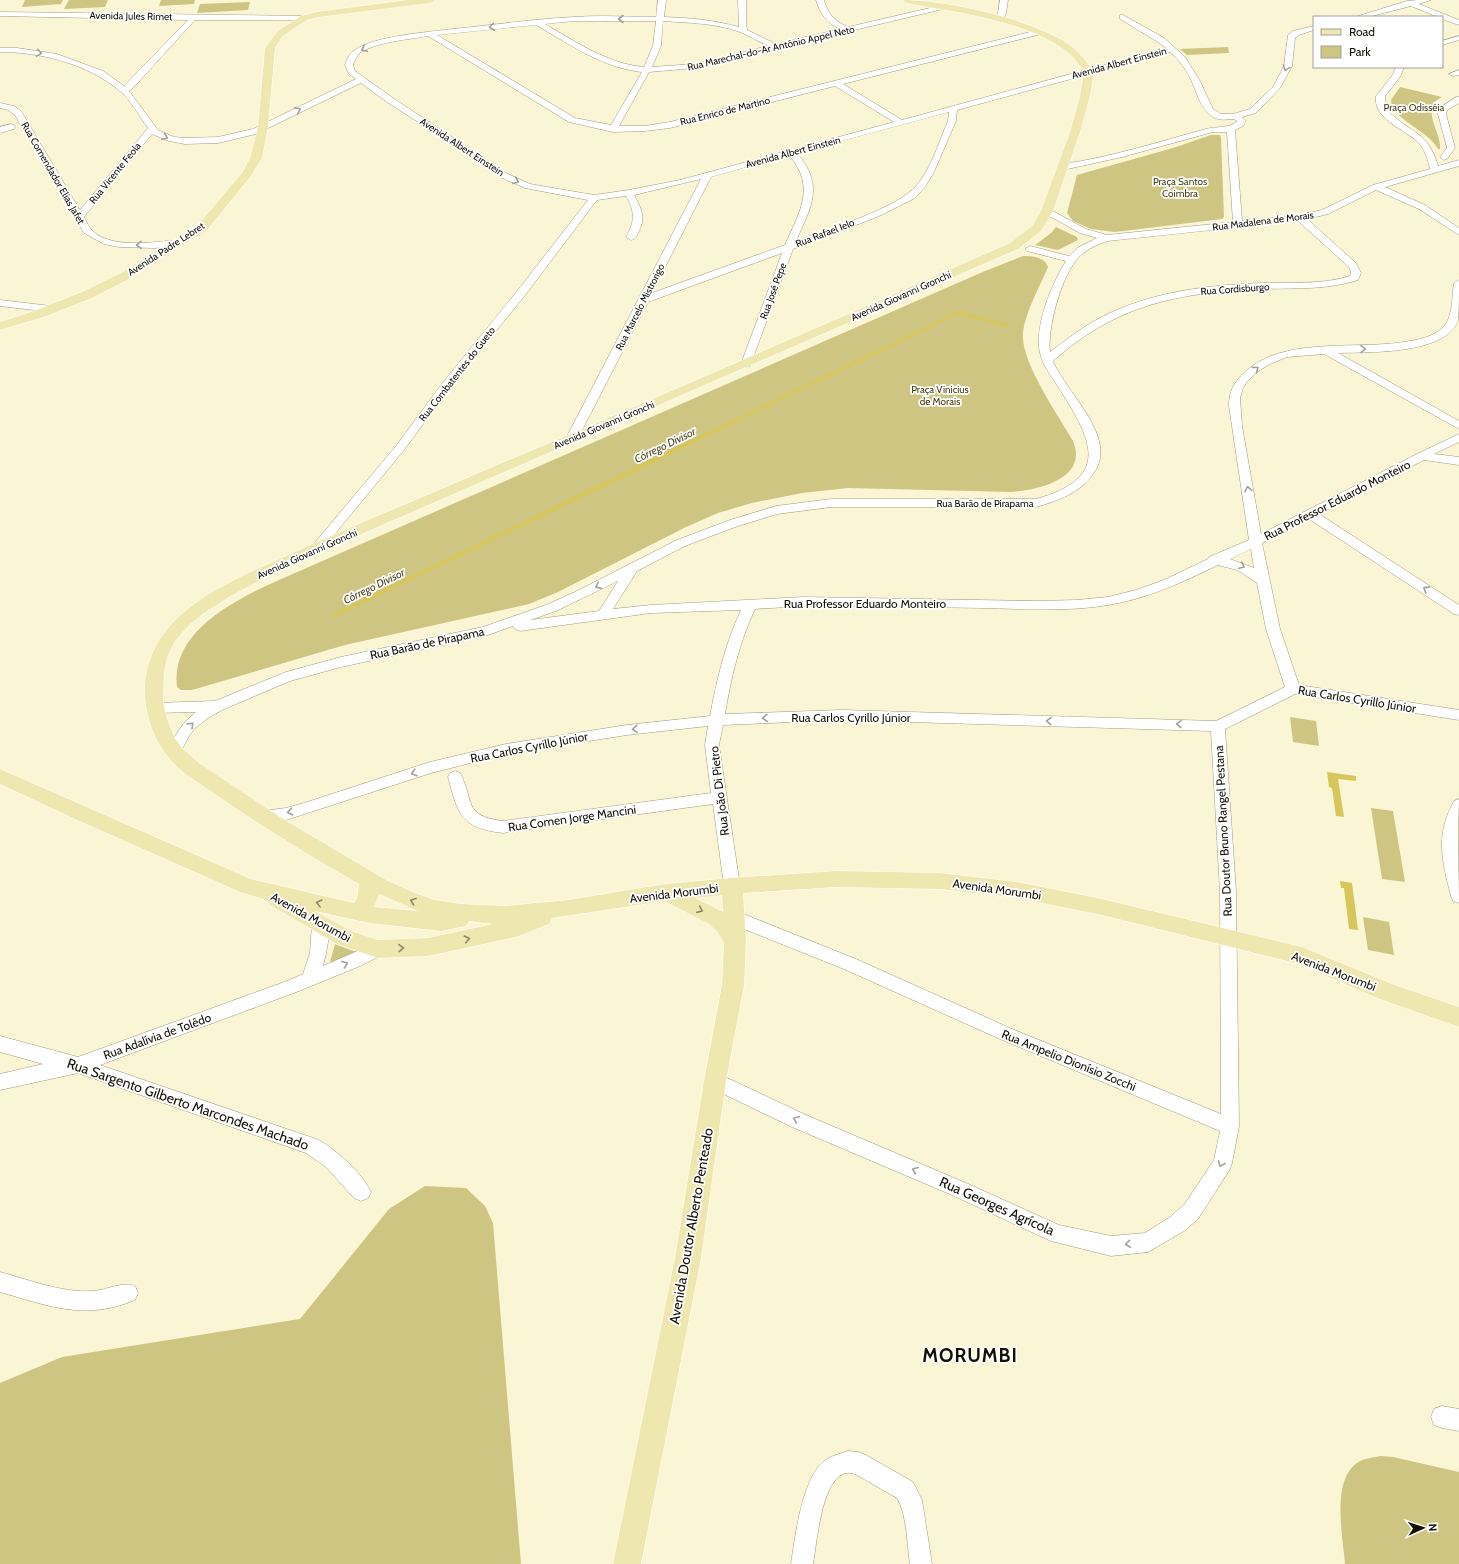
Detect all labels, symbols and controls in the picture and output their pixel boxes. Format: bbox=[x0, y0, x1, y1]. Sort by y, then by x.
street label: Avenida Jules Rimet bbox=[89, 9, 173, 23]
one-way arrow bbox=[618, 15, 624, 23]
legend bbox=[1313, 16, 1443, 68]
street label: Rua Marechal-do-Ar Antônio Appel Neto bbox=[686, 22, 856, 74]
one-way arrow bbox=[489, 23, 495, 32]
text: Road bbox=[1349, 24, 1375, 39]
one-way arrow bbox=[361, 44, 368, 52]
street label: Avenida Albert Einstein bbox=[1070, 44, 1168, 82]
text: Park bbox=[1349, 44, 1371, 59]
one-way arrow bbox=[36, 48, 42, 57]
one-way arrow bbox=[1282, 65, 1290, 72]
street label: Rua Enrico de Martino bbox=[679, 93, 772, 128]
park label: Praça Odisséia bbox=[1384, 101, 1445, 114]
one-way arrow bbox=[294, 107, 302, 115]
street label: Avenida Albert Einstein bbox=[417, 115, 507, 179]
street label: Rua Comendador Elias Jafet bbox=[18, 119, 88, 227]
one-way arrow bbox=[162, 132, 169, 140]
street label: Avenida Albert Einstein bbox=[744, 133, 842, 171]
street label: Rua Vicente Feola bbox=[86, 140, 144, 206]
park label: Praça Santos Coimbra bbox=[1153, 175, 1207, 200]
one-way arrow bbox=[512, 176, 519, 184]
street label: Rua Madalena de Morais bbox=[1212, 208, 1314, 234]
street label: Rua Rafael Ielo bbox=[794, 216, 857, 250]
street label: Avenida Padre Lebret bbox=[125, 219, 208, 279]
one-way arrow bbox=[136, 241, 142, 249]
street label: Rua Marcelo Mistrorigo bbox=[612, 261, 668, 353]
street label: Rua José Pepe bbox=[757, 261, 789, 321]
street label: Avenida Giovanni Gronchi bbox=[849, 268, 953, 324]
street label: Rua Cordisburgo bbox=[1200, 280, 1270, 298]
street label: Rua Combatentes do Gueto bbox=[416, 324, 498, 424]
one-way arrow bbox=[1360, 345, 1366, 353]
one-way arrow bbox=[1252, 366, 1259, 373]
park label: Praça Vinicius de Morais bbox=[911, 383, 969, 408]
street label: Avenida Giovanni Gronchi bbox=[552, 398, 656, 452]
water label: Córrego Divisor bbox=[632, 424, 699, 466]
street label: Rua Professor Eduardo Monteiro bbox=[1261, 456, 1413, 544]
one-way arrow bbox=[1244, 486, 1253, 492]
street label: Rua Barão de Pirapama bbox=[936, 497, 1034, 510]
street label: Avenida Giovanni Gronchi bbox=[255, 526, 359, 582]
one-way arrow bbox=[1237, 561, 1245, 569]
water label: Córrego Divisor bbox=[341, 565, 408, 607]
one-way arrow bbox=[595, 581, 602, 589]
one-way arrow bbox=[1423, 587, 1430, 594]
street label: Rua Professor Eduardo Monteiro bbox=[784, 596, 947, 611]
street label: Rua Barão de Pirapama bbox=[368, 623, 486, 662]
street label: Rua Carlos Cyrillo Júnior bbox=[1297, 682, 1417, 716]
street label: Rua Carlos Cyrillo Júnior bbox=[791, 710, 911, 725]
one-way arrow bbox=[762, 714, 768, 723]
one-way arrow bbox=[1046, 717, 1052, 725]
one-way arrow bbox=[1176, 720, 1182, 728]
one-way arrow bbox=[186, 722, 194, 729]
one-way arrow bbox=[632, 725, 638, 734]
street label: Rua Carlos Cyrillo Júnior bbox=[469, 728, 589, 766]
street label: Rua João Di Pietro bbox=[706, 745, 732, 837]
street label: Rua Doutor Bruno Rangel Pestana bbox=[1211, 745, 1235, 917]
one-way arrow bbox=[411, 768, 418, 777]
street label: Rua Comen Jorge Mancini bbox=[507, 802, 637, 834]
one-way arrow bbox=[287, 808, 293, 816]
street label: Avenida Morumbi bbox=[952, 875, 1042, 903]
street label: Avenida Morumbi bbox=[629, 880, 719, 906]
street label: Avenida Morumbi bbox=[268, 889, 354, 945]
one-way arrow bbox=[409, 897, 416, 905]
one-way arrow bbox=[316, 899, 323, 907]
one-way arrow bbox=[696, 905, 703, 913]
one-way arrow bbox=[463, 936, 470, 944]
one-way arrow bbox=[398, 944, 404, 952]
street label: Avenida Morumbi bbox=[1290, 948, 1378, 994]
one-way arrow bbox=[341, 961, 348, 969]
street label: Rua Adalívia de Tolêdo bbox=[101, 1009, 213, 1062]
street label: Rua Ampelio Dionísio Zocchi bbox=[1000, 1026, 1138, 1094]
street label: Rua Sargento Gilberto Marcondes Machado bbox=[65, 1054, 312, 1154]
one-way arrow bbox=[792, 1116, 800, 1124]
street label: Avenida Doutor Alberto Penteado bbox=[665, 1126, 717, 1326]
one-way arrow bbox=[1218, 1160, 1226, 1167]
one-way arrow bbox=[912, 1167, 919, 1175]
street label: Rua Georges Agrícola bbox=[937, 1173, 1058, 1240]
one-way arrow bbox=[1125, 1240, 1131, 1249]
district label: MORUMBI bbox=[922, 1344, 1018, 1367]
north arrow bbox=[1403, 1508, 1443, 1548]
text: N bbox=[1426, 1523, 1440, 1532]

